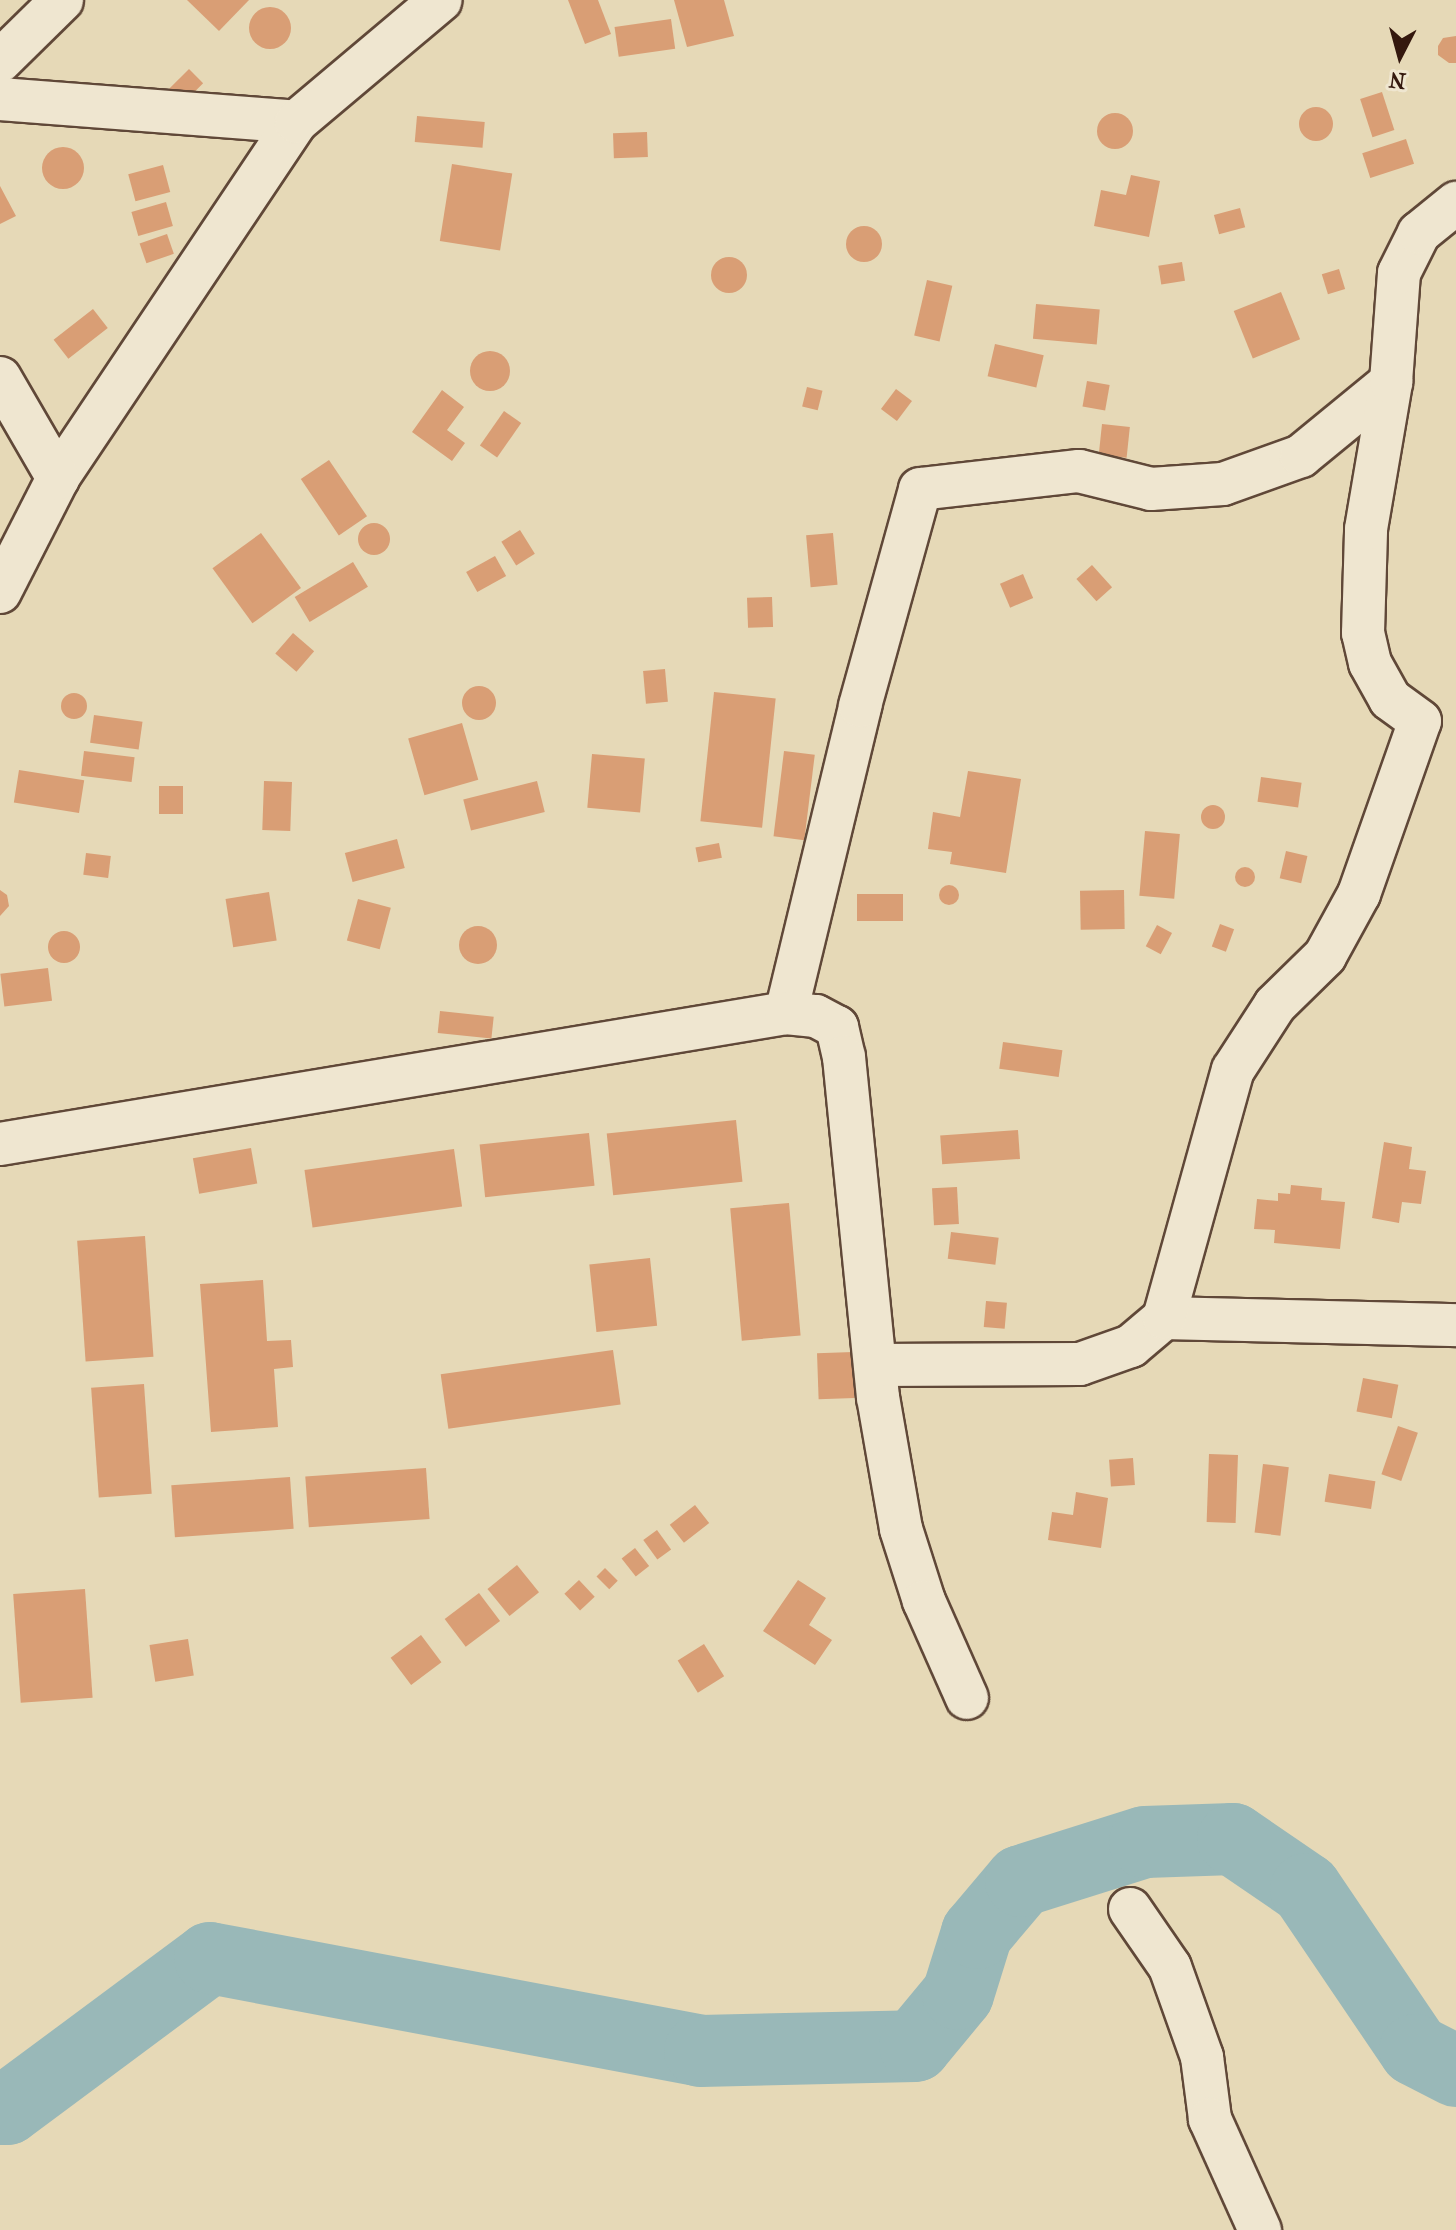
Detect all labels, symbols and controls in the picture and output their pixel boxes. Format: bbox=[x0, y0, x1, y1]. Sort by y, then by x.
north arrow bbox=[1360, 16, 1440, 96]
text: N bbox=[1388, 66, 1407, 94]

